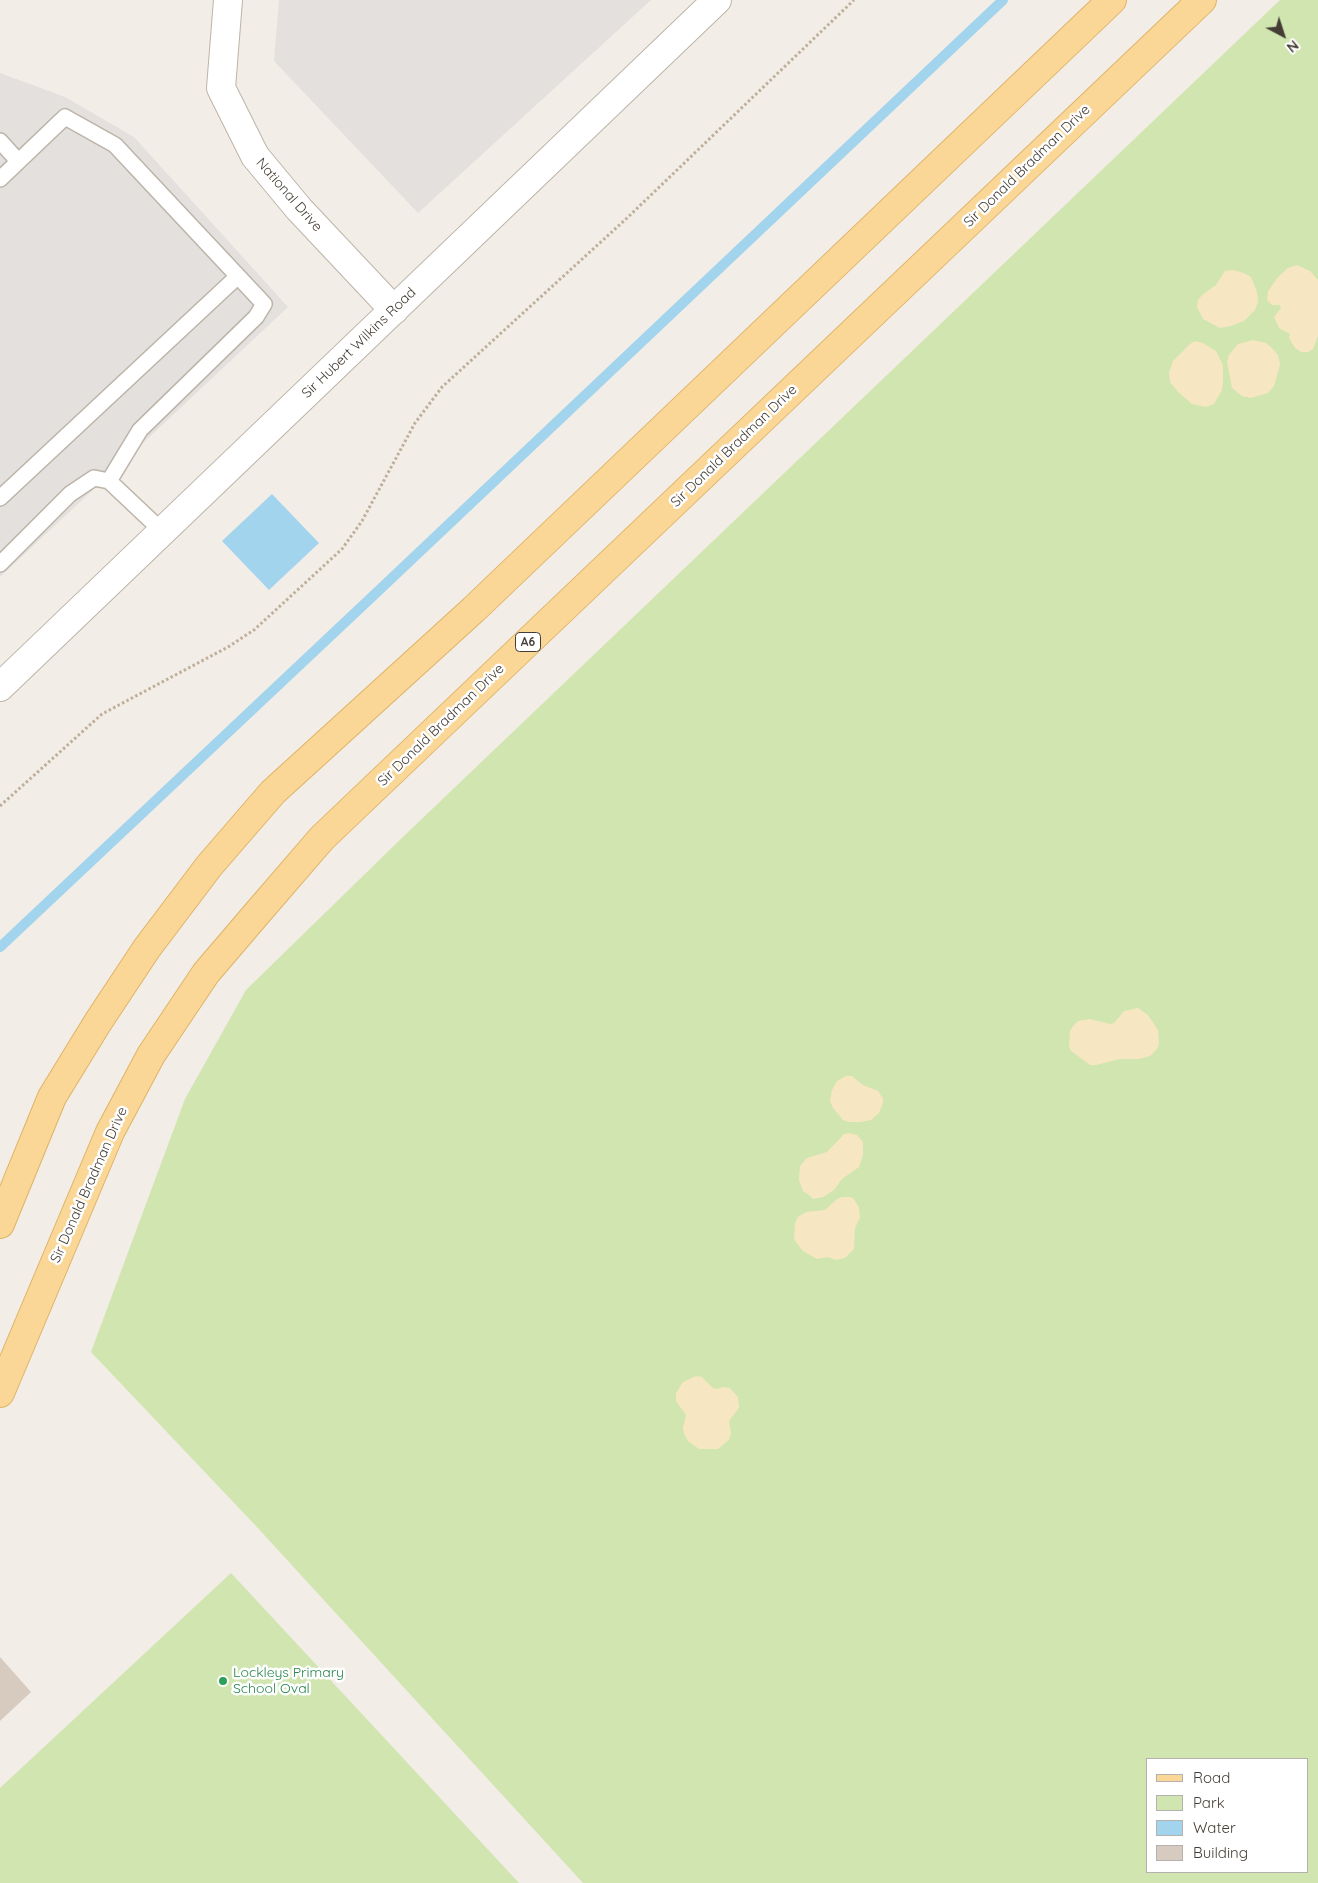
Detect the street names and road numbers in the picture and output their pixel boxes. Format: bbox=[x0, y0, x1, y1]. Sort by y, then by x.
street label: Sir Donald Bradman Drive bbox=[960, 101, 1094, 231]
street label: National Drive bbox=[252, 155, 326, 235]
street label: Sir Hubert Wilkins Road bbox=[299, 284, 419, 402]
street label: Sir Donald Bradman Drive bbox=[667, 381, 801, 511]
road number: A6 bbox=[516, 632, 540, 652]
street label: Sir Donald Bradman Drive bbox=[374, 660, 508, 790]
street label: Sir Donald Bradman Drive bbox=[47, 1104, 131, 1266]

